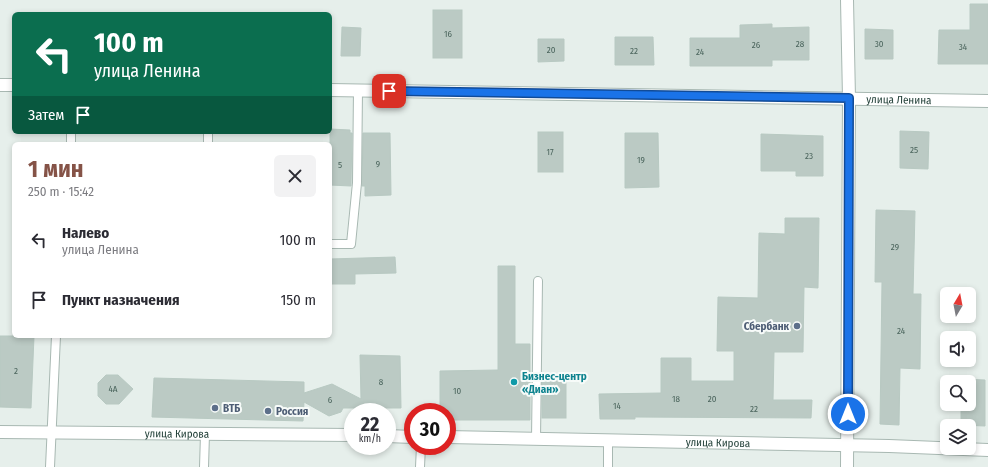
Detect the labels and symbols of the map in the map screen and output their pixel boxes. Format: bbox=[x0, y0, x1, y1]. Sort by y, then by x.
house number: 16 bbox=[444, 29, 453, 39]
house number: 28 bbox=[796, 39, 805, 49]
house number: 30 bbox=[875, 39, 884, 49]
house number: 26 bbox=[752, 40, 761, 50]
house number: 34 bbox=[959, 42, 968, 52]
house number: 20 bbox=[547, 45, 556, 55]
house number: 22 bbox=[630, 46, 638, 56]
house number: 24 bbox=[696, 47, 705, 57]
pin bbox=[372, 74, 406, 108]
street label: улица Ленина bbox=[866, 92, 932, 107]
house number: 25 bbox=[910, 145, 918, 155]
house number: 17 bbox=[546, 147, 554, 157]
house number: 23 bbox=[805, 151, 813, 161]
house number: 19 bbox=[637, 155, 645, 165]
house number: 9 bbox=[376, 159, 380, 169]
house number: 5 bbox=[338, 160, 342, 170]
house number: 29 bbox=[891, 242, 899, 252]
north arrow bbox=[940, 287, 976, 323]
place label: Сбербанк bbox=[744, 320, 789, 333]
marker: Сбербанк bbox=[792, 321, 802, 331]
house number: 24 bbox=[897, 326, 906, 336]
house number: 2 bbox=[14, 366, 18, 376]
place label: Бизнес-центр «Диан» bbox=[522, 370, 587, 396]
house number: 8 bbox=[379, 377, 384, 387]
marker: Бизнес-центр «Диан» bbox=[509, 377, 519, 387]
house number: 4А bbox=[108, 384, 118, 394]
house number: 10 bbox=[453, 386, 461, 396]
position arrow bbox=[827, 393, 869, 435]
house number: 18 bbox=[672, 394, 681, 404]
house number: 20 bbox=[708, 394, 717, 404]
house number: 6 bbox=[328, 395, 333, 405]
house number: 14 bbox=[613, 401, 622, 411]
place label: ВТБ bbox=[223, 402, 240, 415]
marker: ВТБ bbox=[210, 403, 220, 413]
speed limit sign: 30 bbox=[404, 403, 456, 455]
house number: 22 bbox=[750, 404, 758, 414]
place label: Россия bbox=[276, 405, 308, 418]
marker: Россия bbox=[263, 406, 273, 416]
street label: улица Кирова bbox=[145, 427, 209, 440]
street label: улица Кирова bbox=[686, 435, 750, 450]

